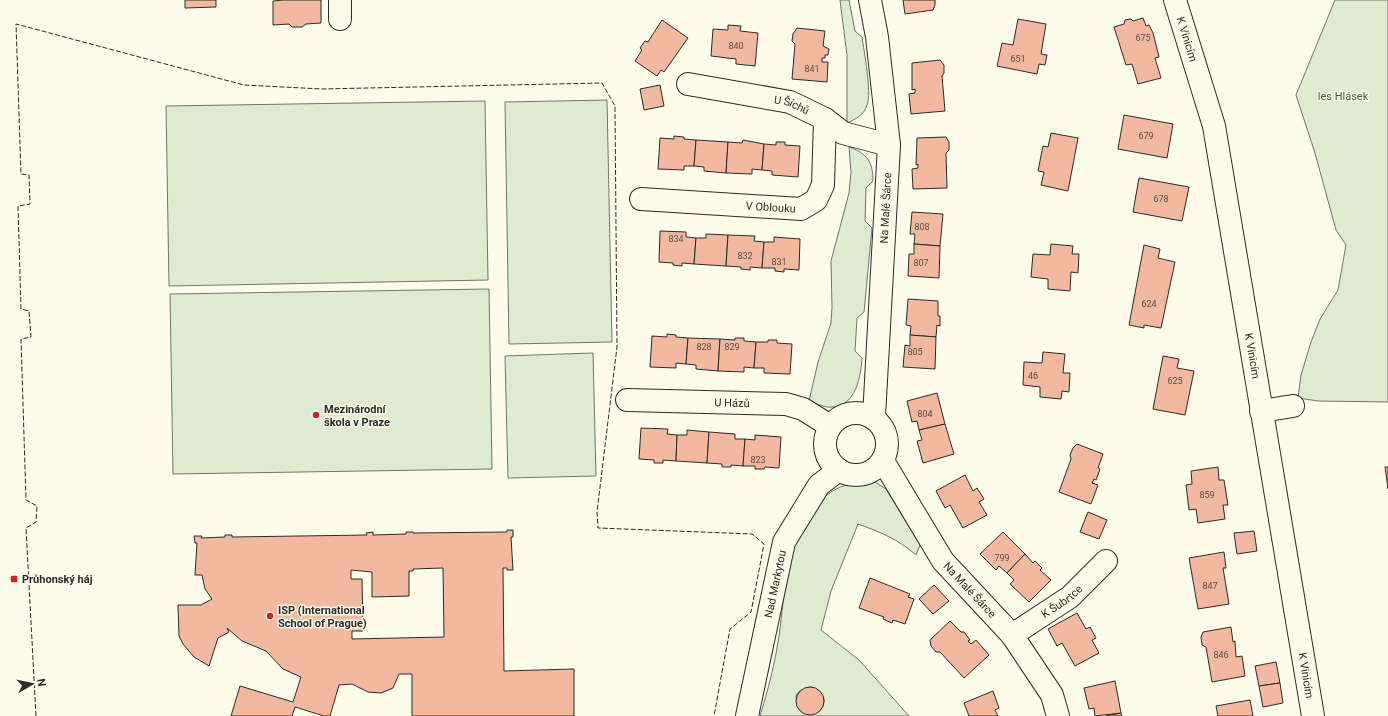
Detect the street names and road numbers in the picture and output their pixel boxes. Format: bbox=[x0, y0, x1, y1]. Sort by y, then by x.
street label: K Vinicím bbox=[1174, 15, 1200, 63]
street label: U Šíchů bbox=[773, 93, 812, 117]
street label: Na Malé Šárce bbox=[878, 172, 894, 244]
street label: V Oblouku bbox=[745, 199, 796, 215]
street label: K Vinicím bbox=[1242, 332, 1263, 380]
street label: U Házů bbox=[714, 396, 750, 410]
street label: Nad Markytou bbox=[762, 549, 789, 619]
street label: Na Malé Šárce bbox=[941, 559, 999, 620]
street label: K Šubrtce bbox=[1039, 582, 1085, 621]
street label: K Vinicím bbox=[1296, 652, 1316, 699]

